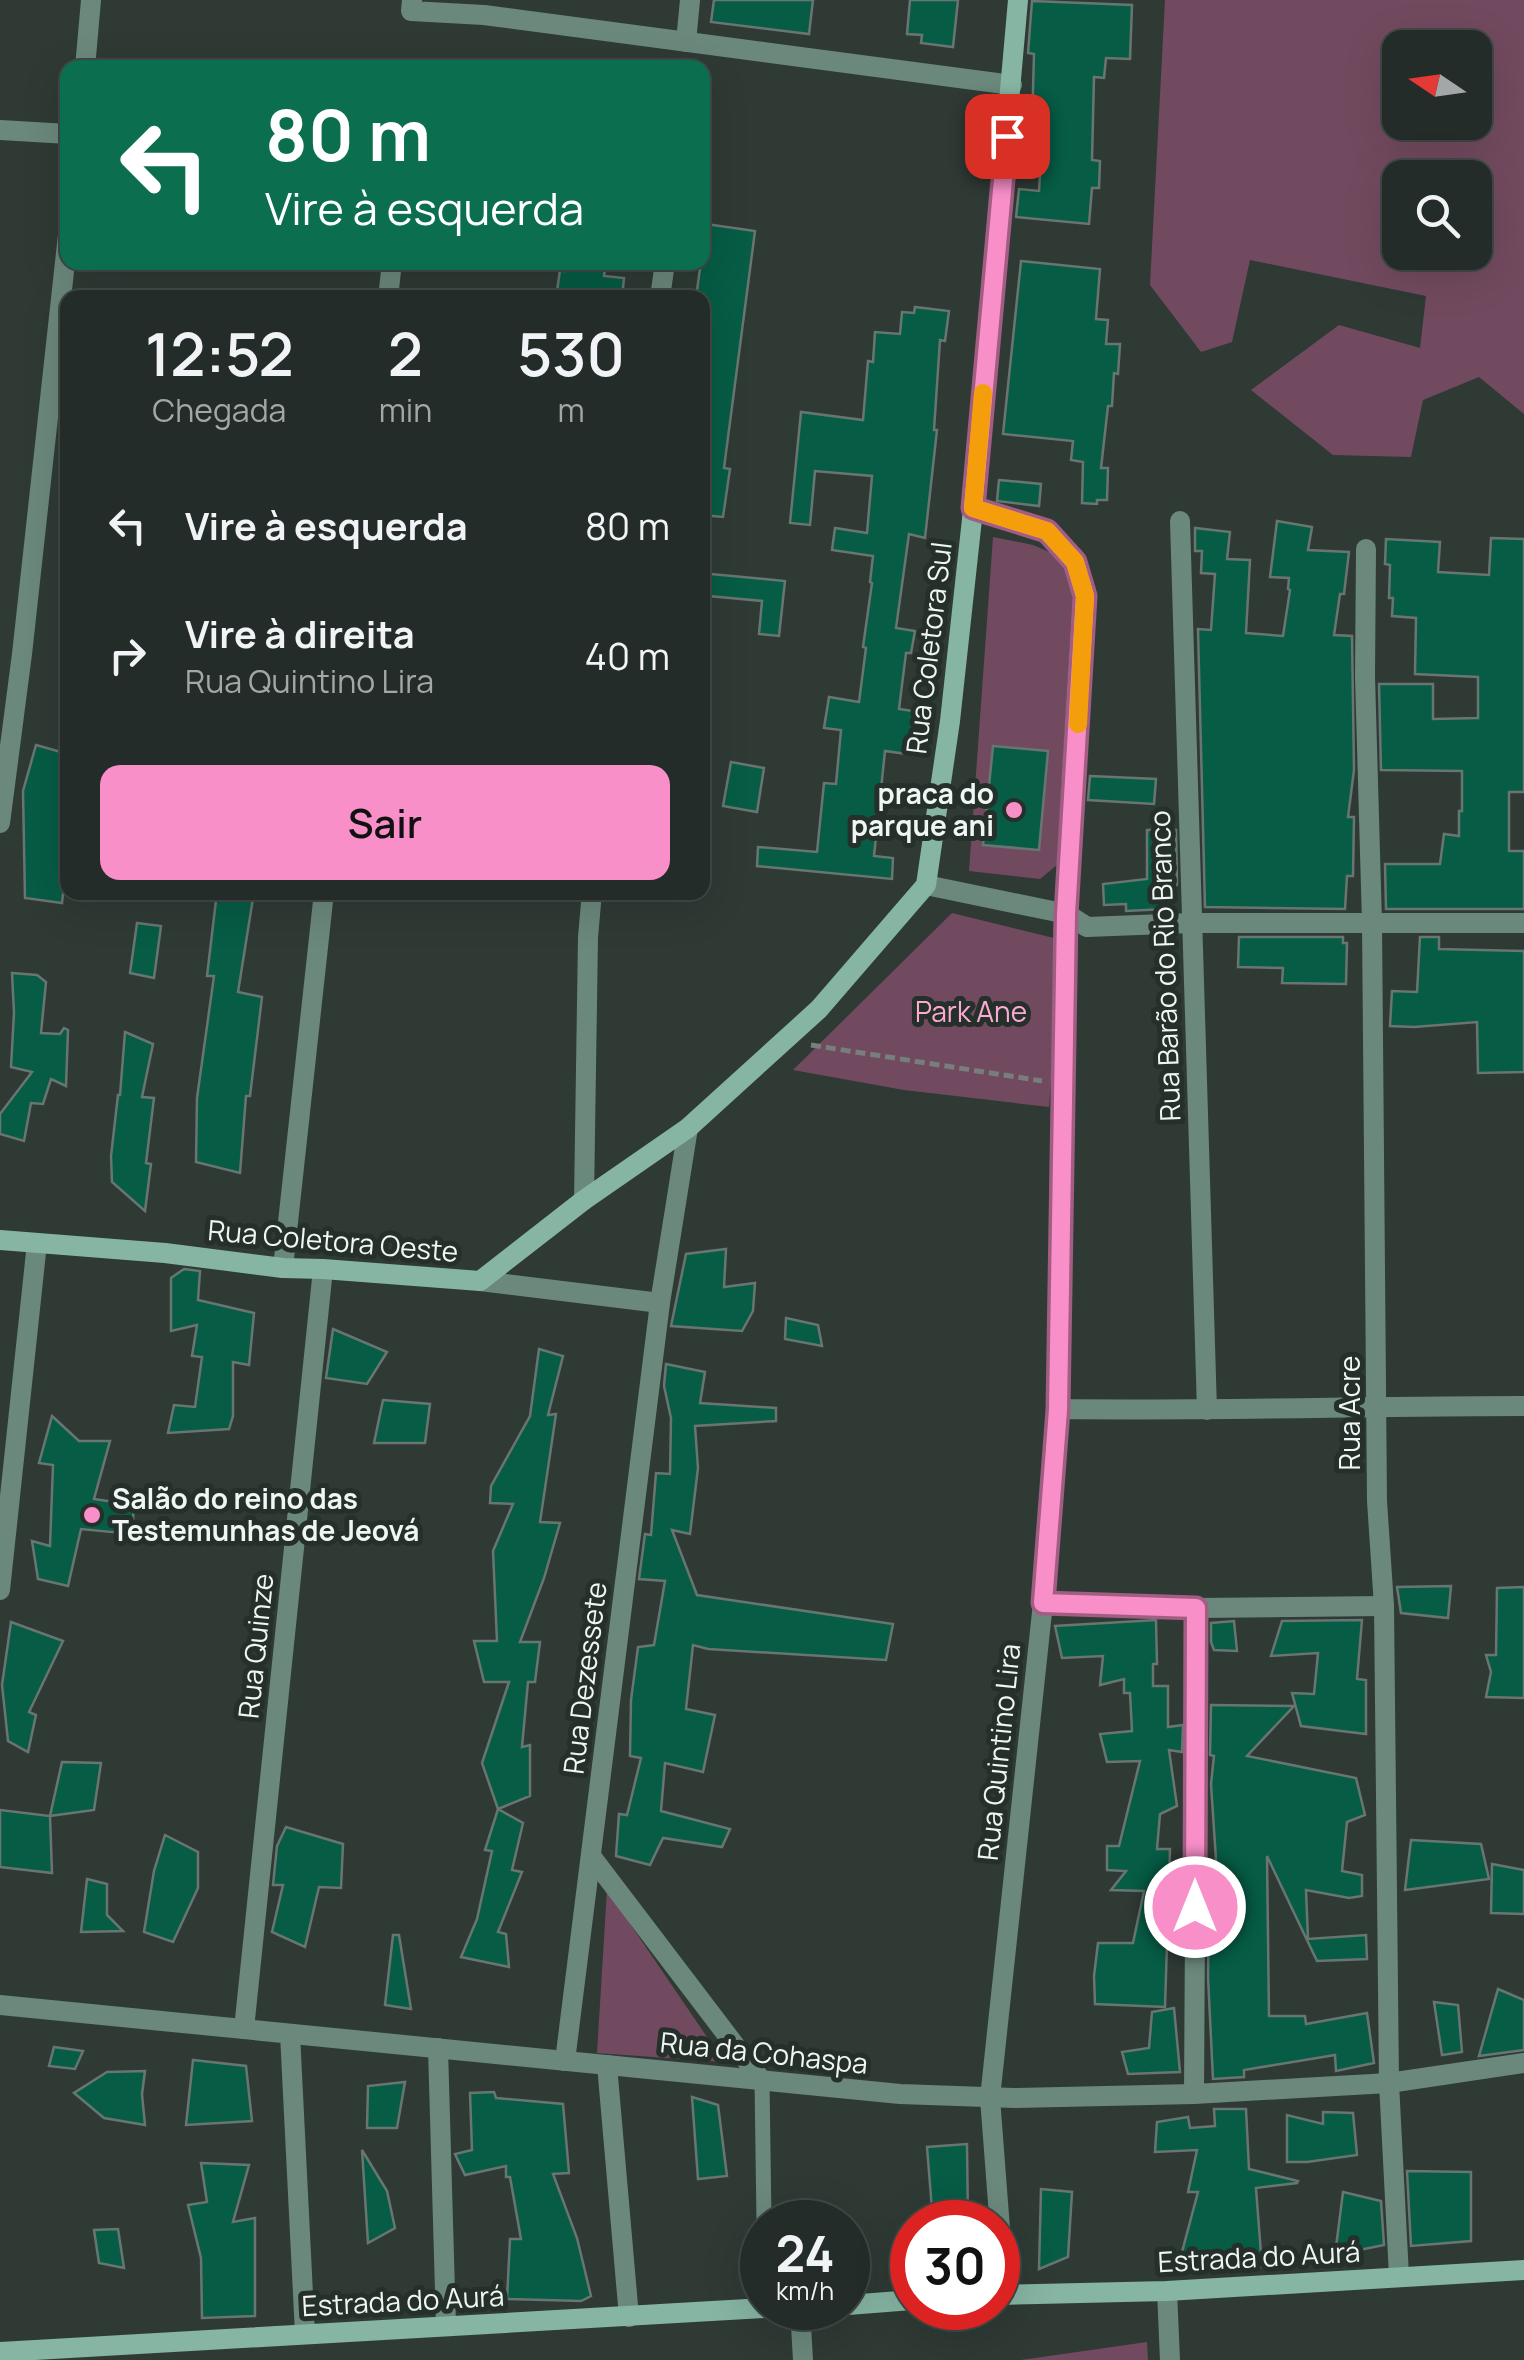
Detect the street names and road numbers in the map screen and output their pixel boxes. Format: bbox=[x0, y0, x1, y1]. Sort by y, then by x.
street label: Rua Coletora Sul bbox=[896, 540, 960, 756]
street label: Rua Barão do Rio Branco bbox=[1140, 810, 1188, 1122]
street label: Rua Coletora Oeste bbox=[206, 1210, 460, 1270]
street label: Rua Acre bbox=[1330, 1356, 1368, 1470]
street label: Rua Quinze bbox=[229, 1572, 282, 1720]
street label: Rua Dezessete bbox=[553, 1580, 615, 1776]
street label: Rua Quintino Lira bbox=[968, 1642, 1028, 1862]
street label: Rua da Cohaspa bbox=[658, 2022, 870, 2082]
street label: Estrada do Aurá bbox=[1157, 2232, 1361, 2280]
street label: Estrada do Aurá bbox=[301, 2276, 505, 2324]

